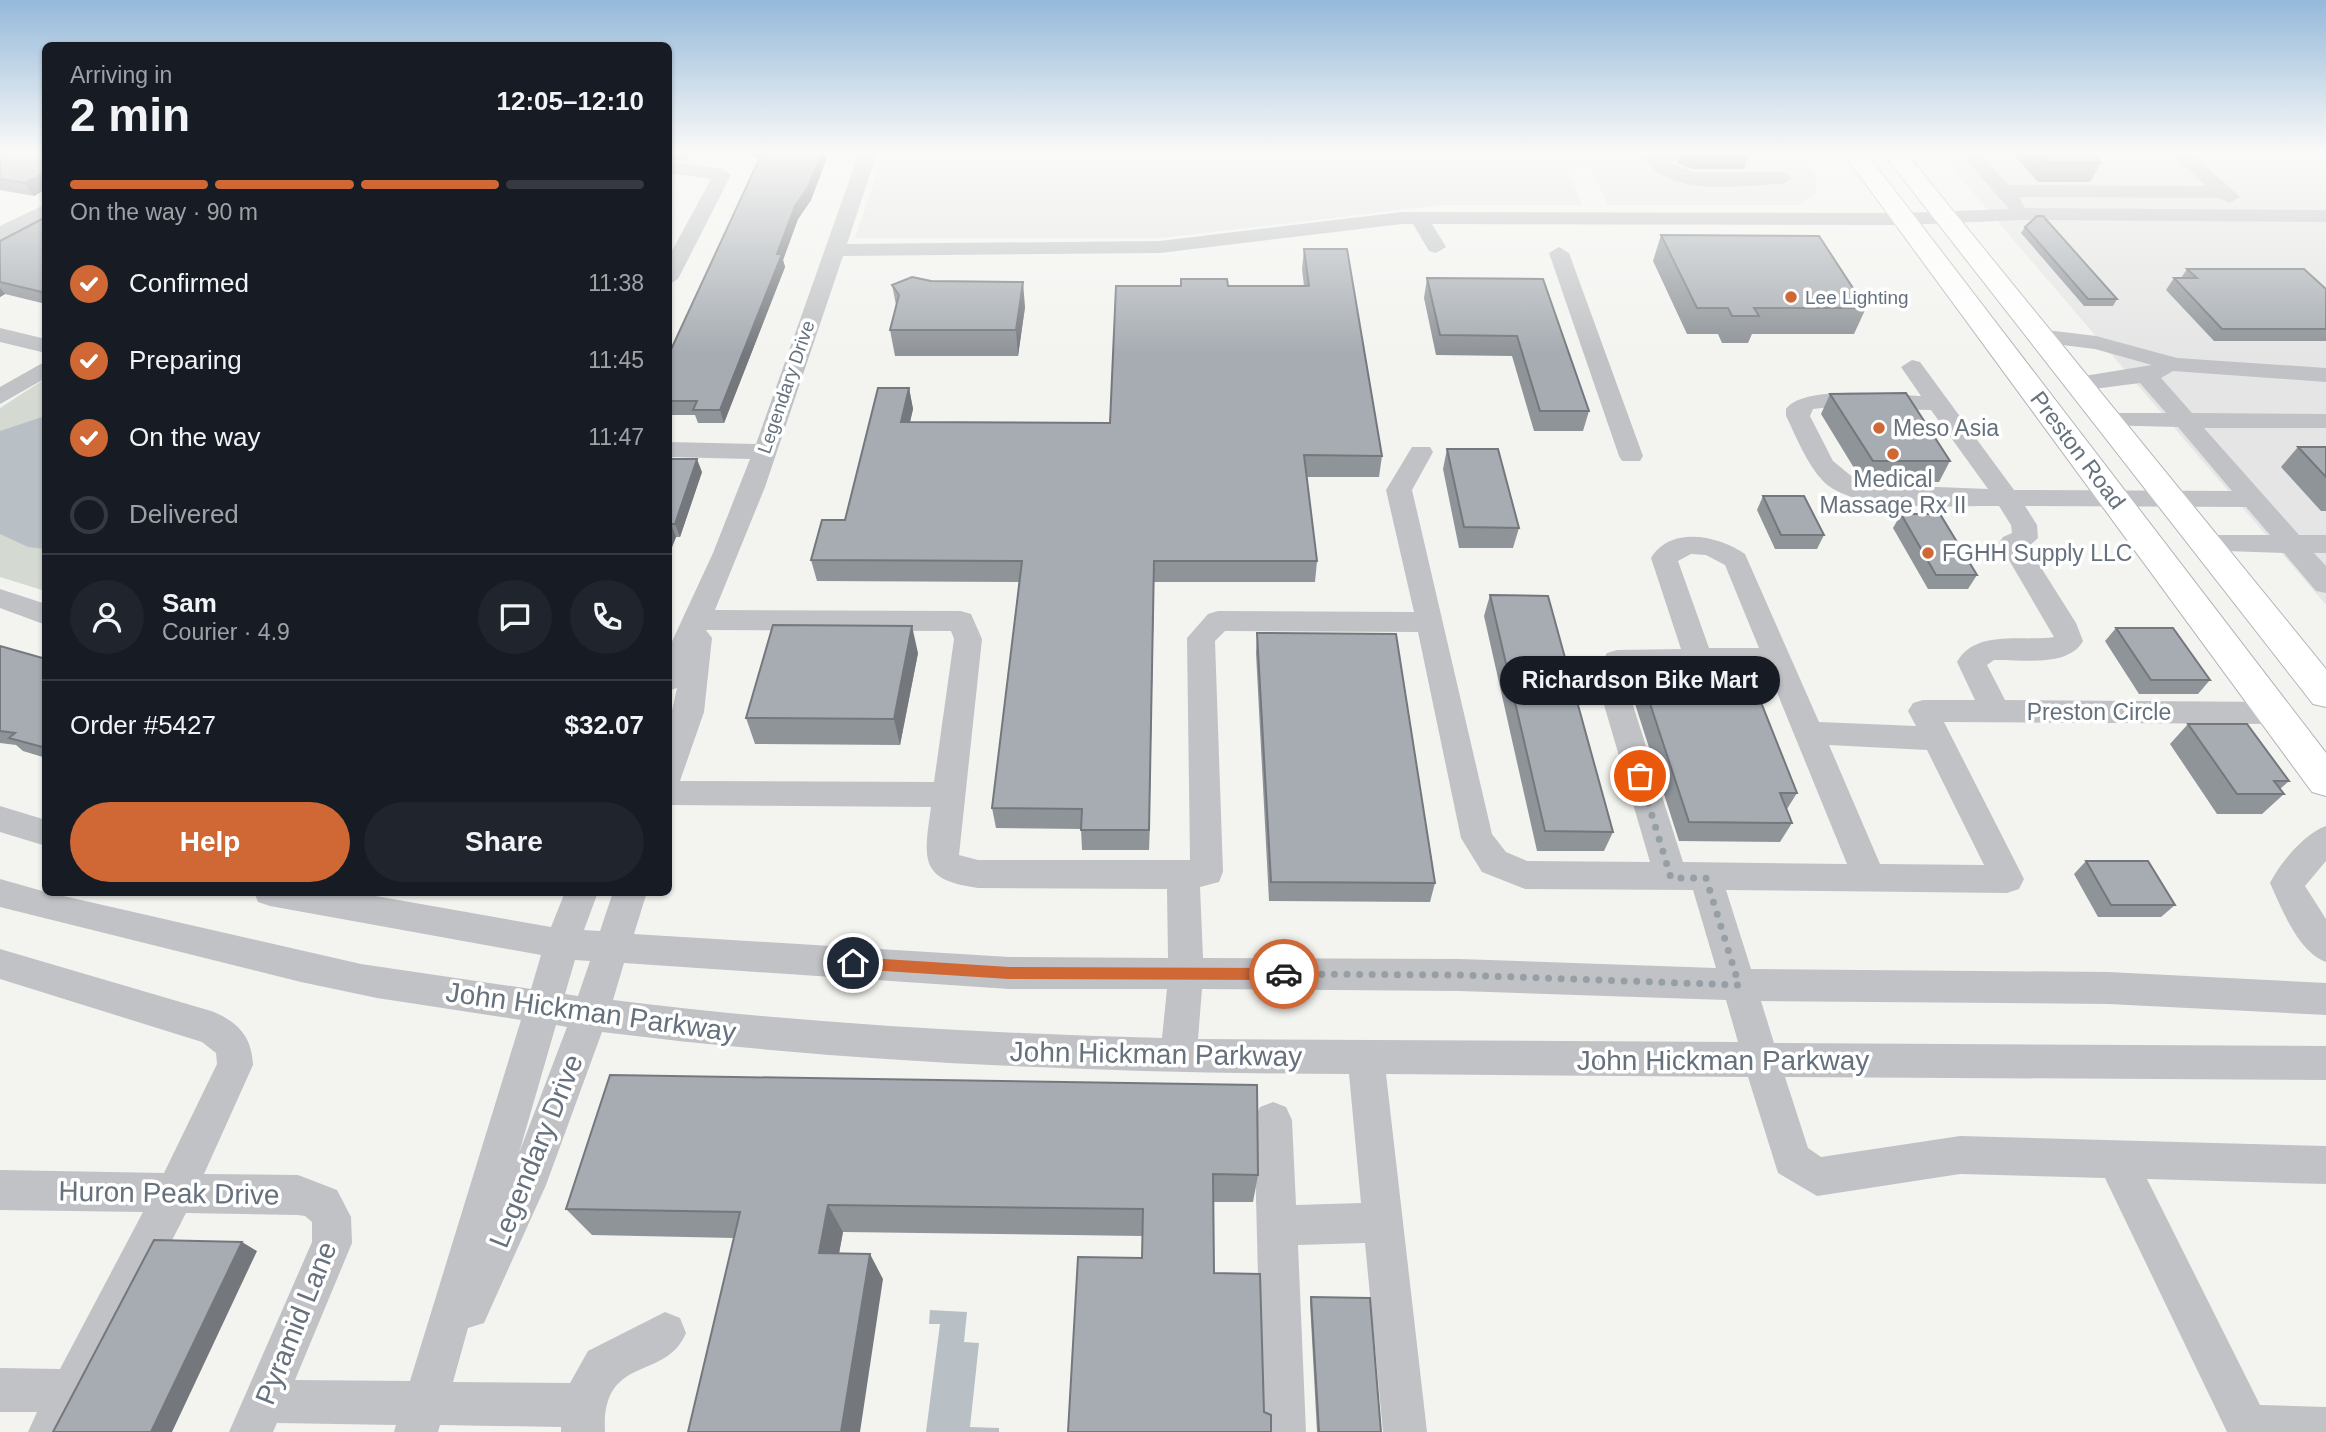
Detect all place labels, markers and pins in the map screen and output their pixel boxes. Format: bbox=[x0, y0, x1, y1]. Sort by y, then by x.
place label: Lee Lighting bbox=[1805, 287, 1909, 308]
marker: Lee Lighting bbox=[1783, 289, 1799, 305]
place label: Meso Asia bbox=[1893, 415, 1999, 441]
marker: Meso Asia bbox=[1871, 420, 1887, 436]
marker: Medical Massage Rx II bbox=[1885, 446, 1901, 462]
place label: Medical Massage Rx II bbox=[1820, 466, 1967, 518]
place label: FGHH Supply LLC bbox=[1942, 540, 2132, 566]
marker: FGHH Supply LLC bbox=[1920, 545, 1936, 561]
callout: Richardson Bike Mart bbox=[1500, 657, 1780, 706]
pin bbox=[1610, 746, 1670, 806]
pin bbox=[823, 933, 883, 993]

